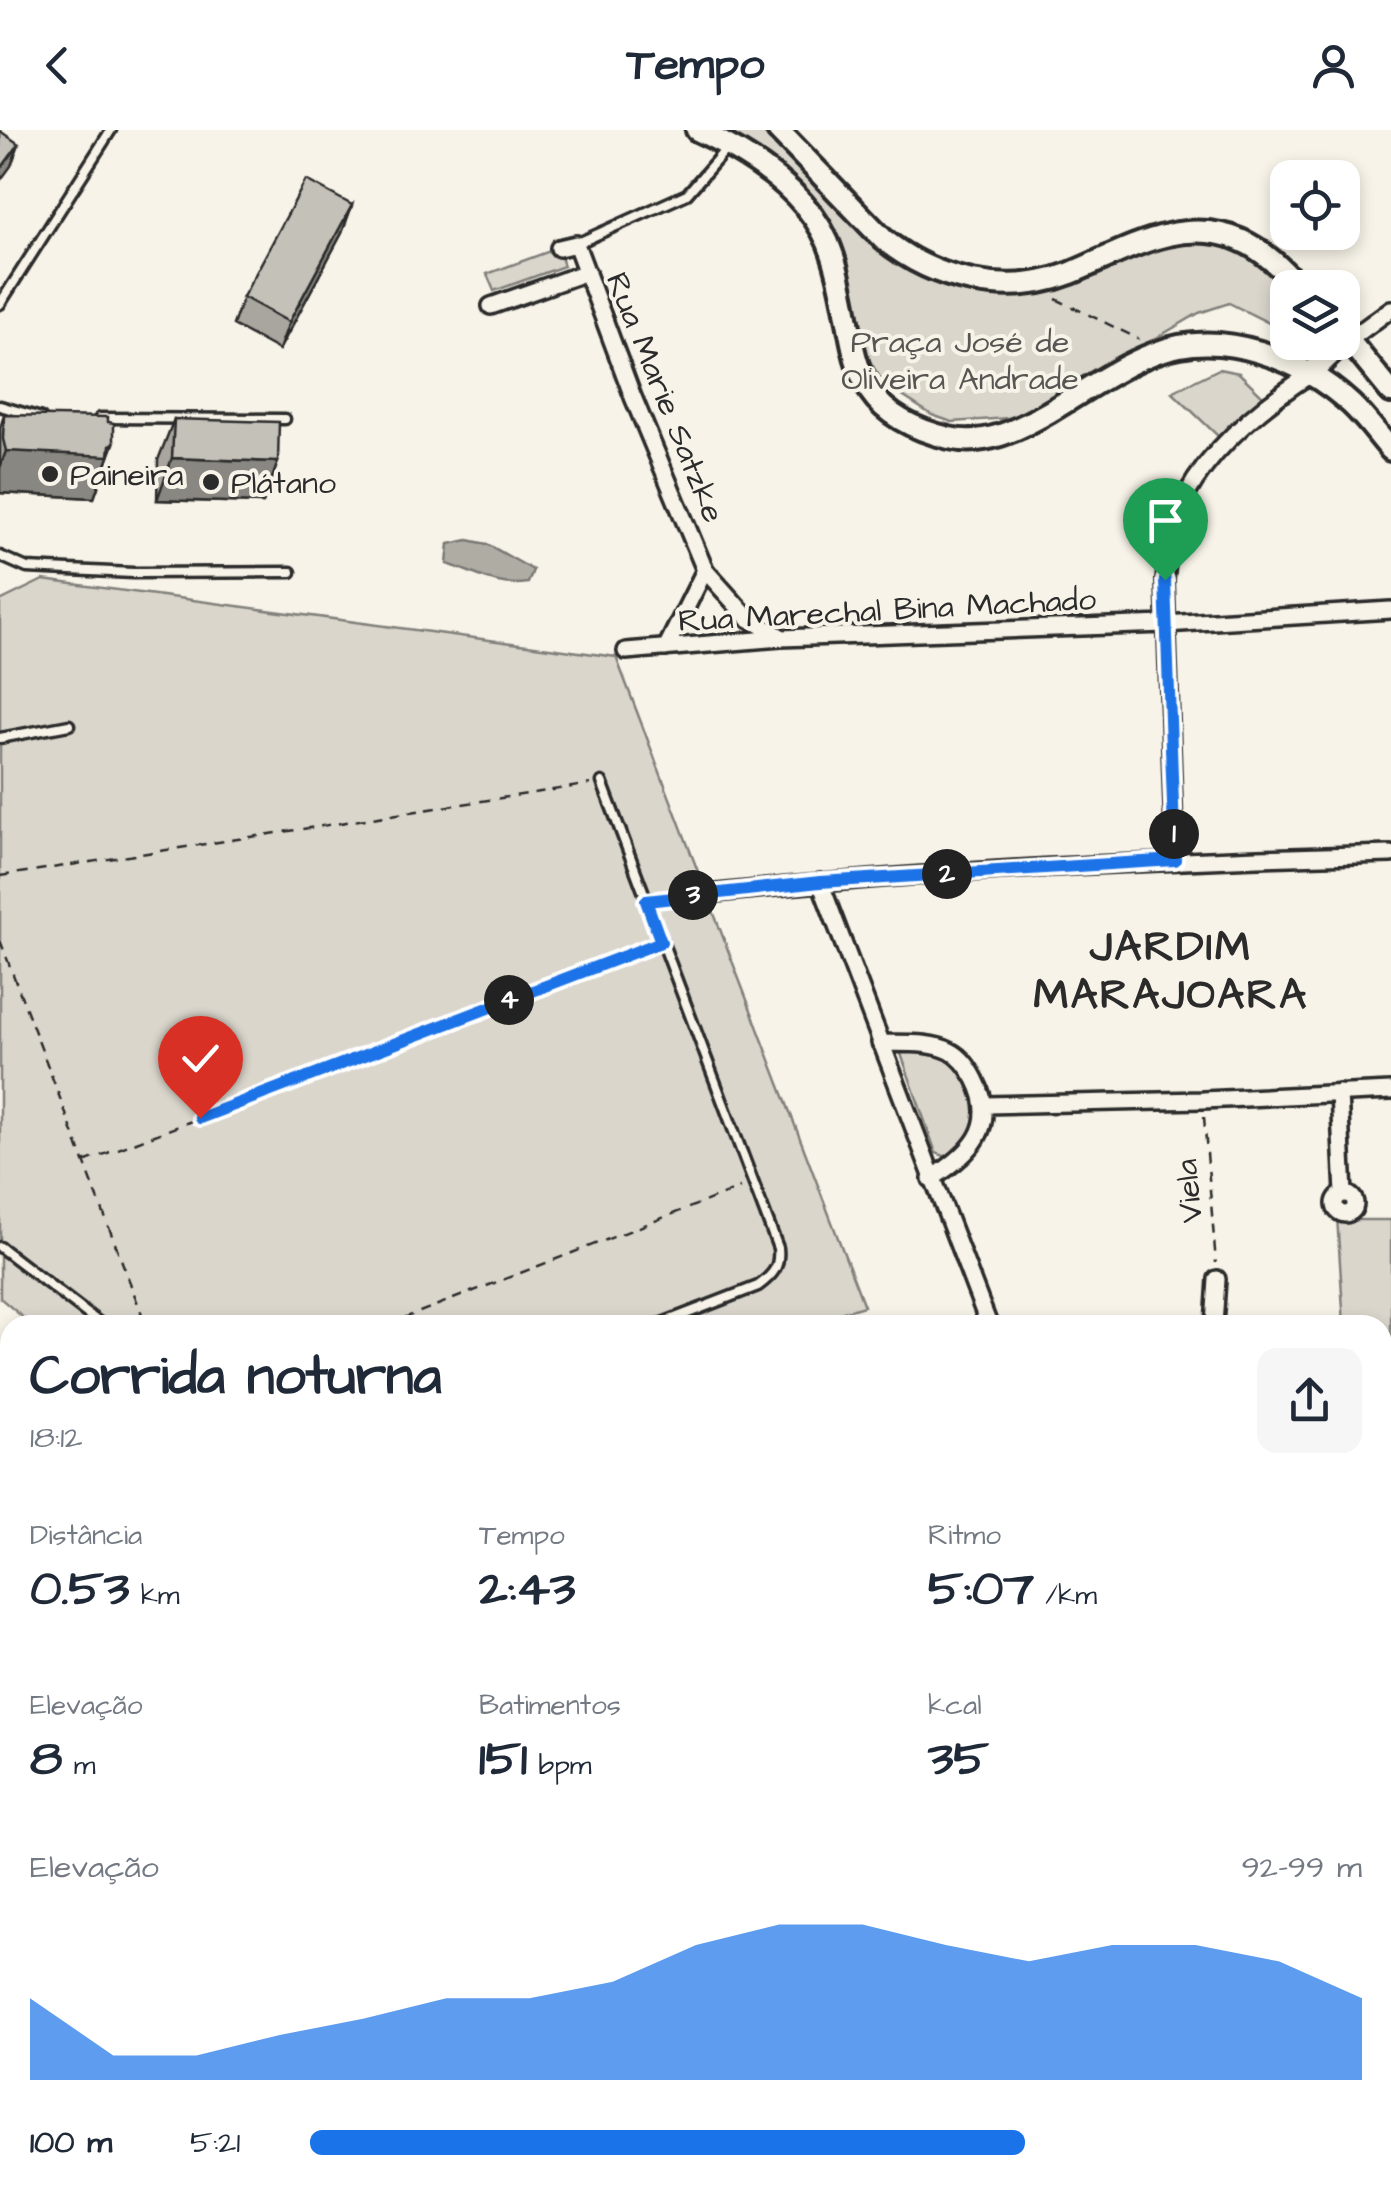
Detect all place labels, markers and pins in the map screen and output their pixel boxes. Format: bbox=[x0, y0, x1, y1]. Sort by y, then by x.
place label: Paineira bbox=[70, 453, 184, 498]
place label: Plátano bbox=[231, 461, 336, 506]
marker: Paineira bbox=[39, 463, 61, 485]
marker: Plátano bbox=[200, 471, 222, 493]
pin bbox=[1123, 478, 1208, 581]
pin: 1 bbox=[1149, 809, 1199, 859]
pin: 2 bbox=[922, 849, 972, 899]
pin: 3 bbox=[668, 870, 718, 920]
pin: 4 bbox=[484, 975, 534, 1025]
pin bbox=[158, 1016, 243, 1119]

